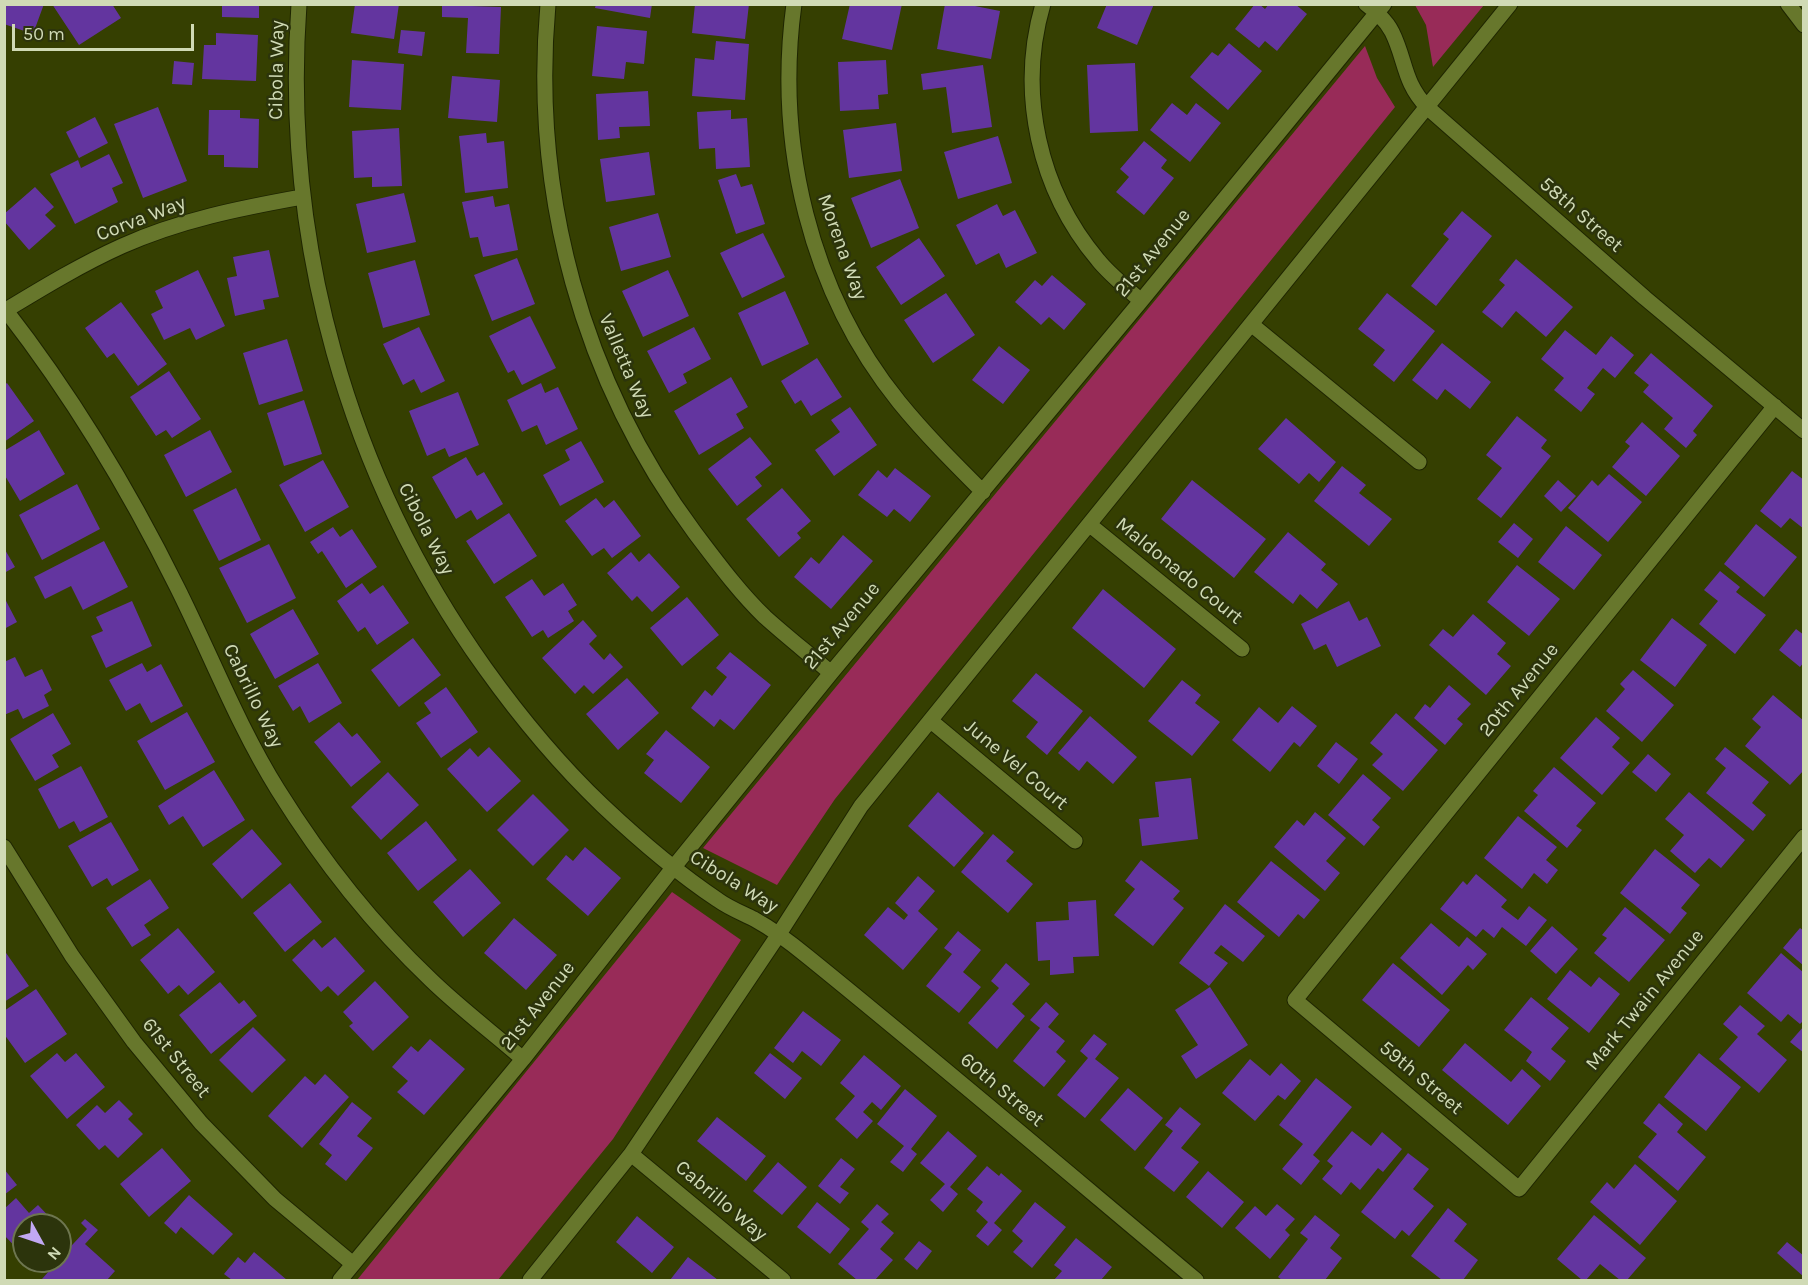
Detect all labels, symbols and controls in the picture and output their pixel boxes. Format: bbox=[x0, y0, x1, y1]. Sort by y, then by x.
scale bar bbox=[15, 12, 196, 50]
street label: Cibola Way bbox=[264, 20, 290, 120]
text: 50 m bbox=[23, 23, 65, 45]
street label: 58th Street bbox=[1534, 172, 1628, 258]
street label: Corva Way bbox=[93, 191, 189, 247]
street label: Morena Way bbox=[812, 191, 872, 303]
street label: 21st Avenue bbox=[1110, 204, 1196, 302]
street label: Valletta Way bbox=[593, 310, 659, 422]
street label: Cibola Way bbox=[393, 479, 459, 579]
street label: Maldonado Court bbox=[1110, 512, 1248, 630]
street label: 21st Avenue bbox=[798, 577, 886, 675]
street label: 20th Avenue bbox=[1474, 638, 1564, 742]
street label: Cabrillo Way bbox=[218, 640, 288, 752]
street label: June Vel Court bbox=[959, 714, 1073, 816]
street label: Cibola Way bbox=[685, 845, 783, 919]
street label: Mark Twain Avenue bbox=[1581, 925, 1709, 1075]
street label: 21st Avenue bbox=[496, 957, 580, 1055]
street label: 61st Street bbox=[137, 1013, 215, 1103]
street label: 59th Street bbox=[1374, 1036, 1468, 1120]
street label: 60th Street bbox=[955, 1048, 1049, 1132]
street label: Cabrillo Way bbox=[670, 1156, 772, 1246]
north arrow bbox=[12, 1213, 72, 1273]
text: N bbox=[44, 1243, 66, 1264]

